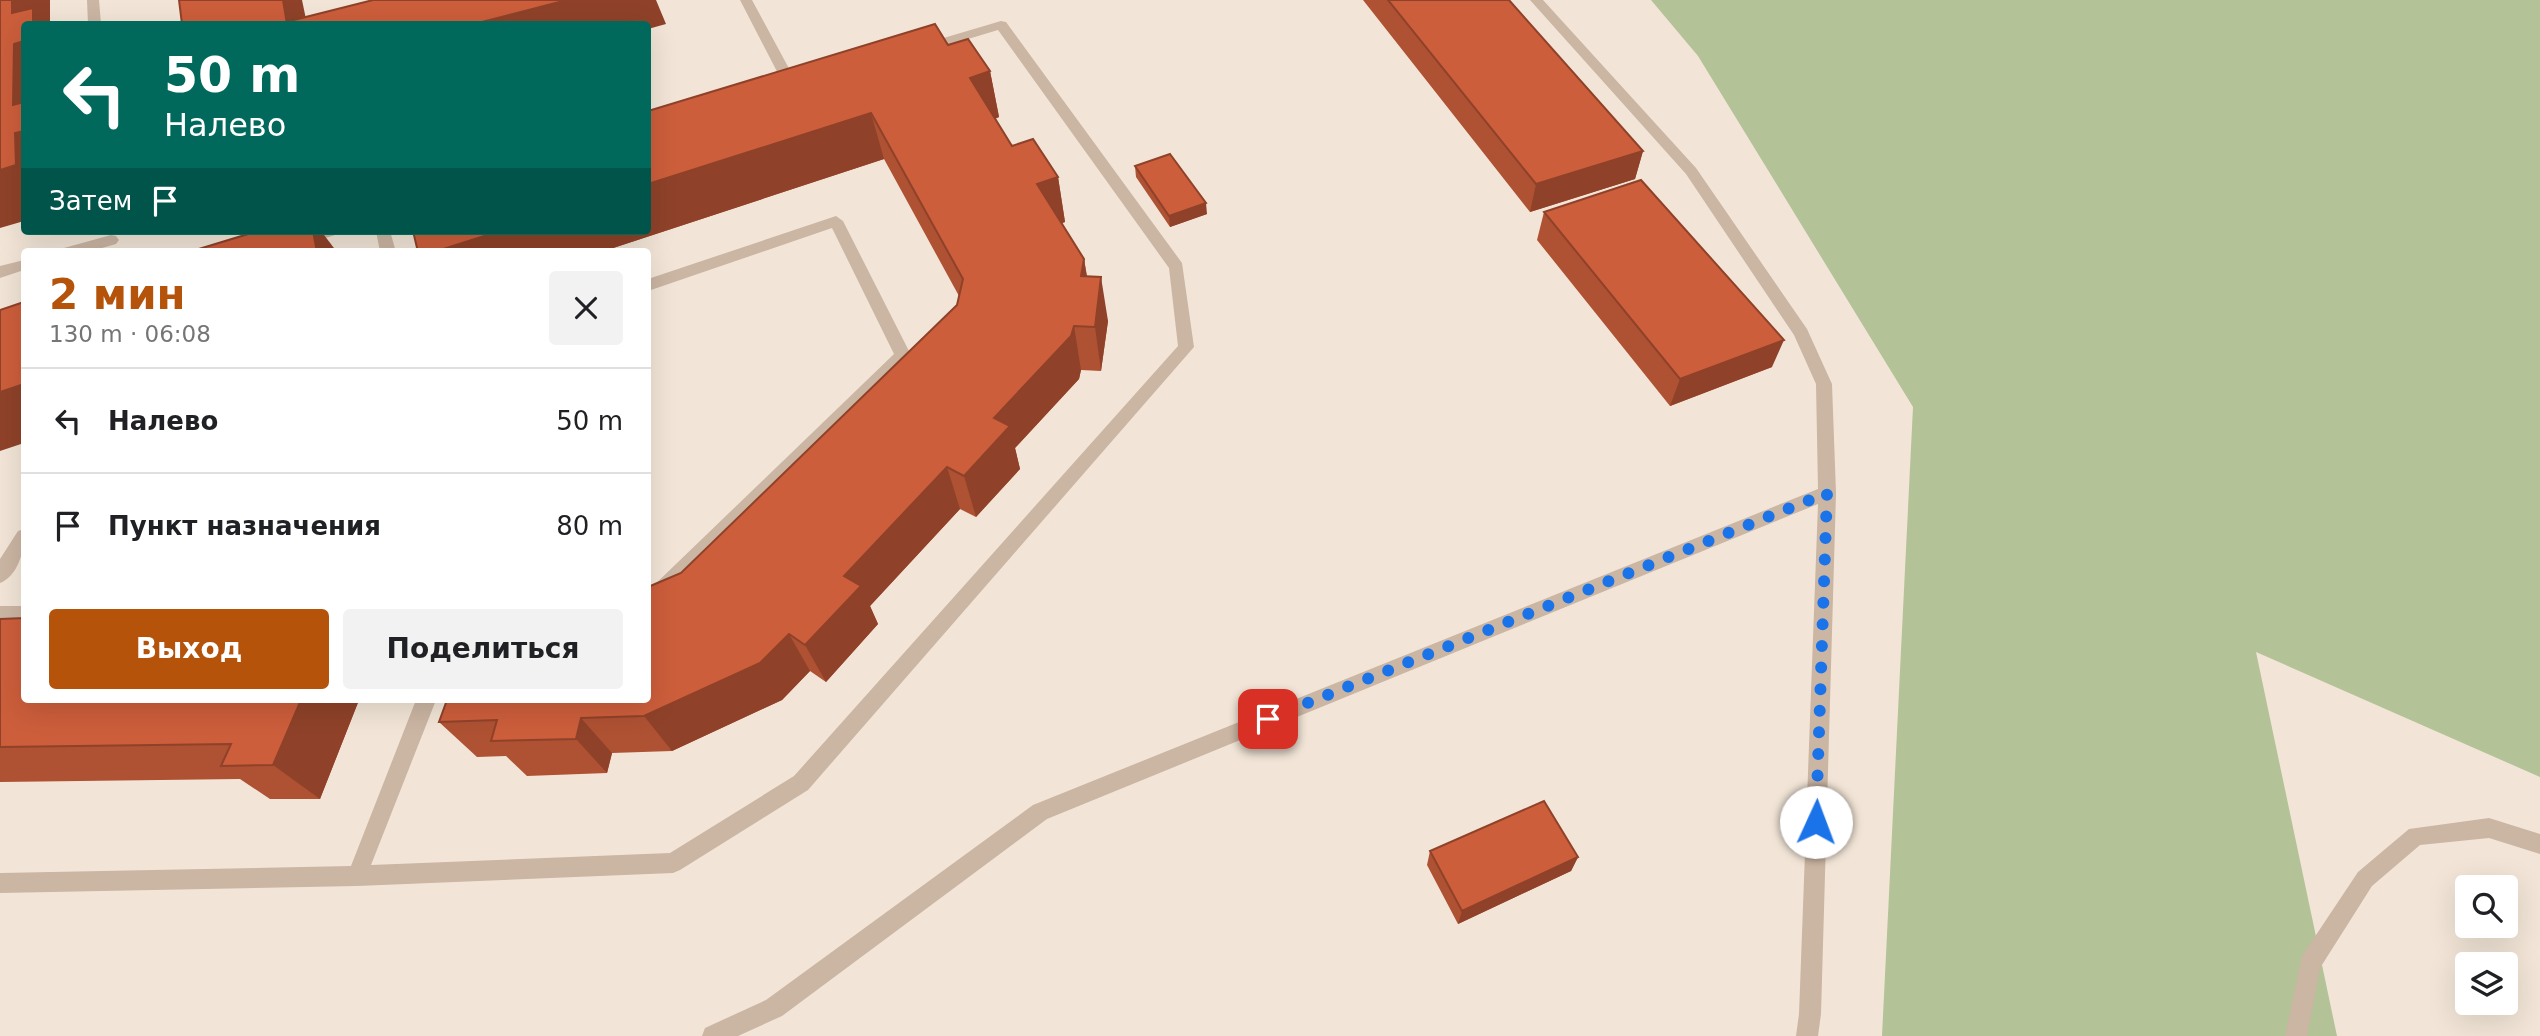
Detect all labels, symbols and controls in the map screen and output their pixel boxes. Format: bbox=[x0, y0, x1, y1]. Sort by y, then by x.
text: 50 m bbox=[164, 47, 300, 104]
icon: left bbox=[49, 49, 140, 140]
text: Налево bbox=[164, 106, 286, 144]
icon: arrive bbox=[146, 182, 184, 220]
text: Затем bbox=[49, 186, 132, 216]
text: 2 мин bbox=[49, 270, 186, 319]
button: close bbox=[549, 271, 623, 345]
text: 130 m · 06:08 bbox=[49, 321, 211, 347]
icon: left bbox=[49, 402, 87, 440]
text: Налево bbox=[108, 406, 218, 436]
text: 50 m bbox=[556, 406, 623, 436]
icon: arrive bbox=[49, 507, 87, 545]
text: Пункт назначения bbox=[108, 511, 381, 541]
text: 80 m bbox=[556, 511, 623, 541]
button: Выход bbox=[49, 609, 329, 689]
button: Поделиться bbox=[343, 609, 623, 689]
pin bbox=[1238, 689, 1298, 749]
icon: arrive bbox=[1249, 700, 1287, 738]
position arrow bbox=[1779, 785, 1853, 859]
map controls bbox=[2455, 875, 2518, 1015]
button: search bbox=[2455, 875, 2518, 938]
button: layers bbox=[2455, 952, 2518, 1015]

